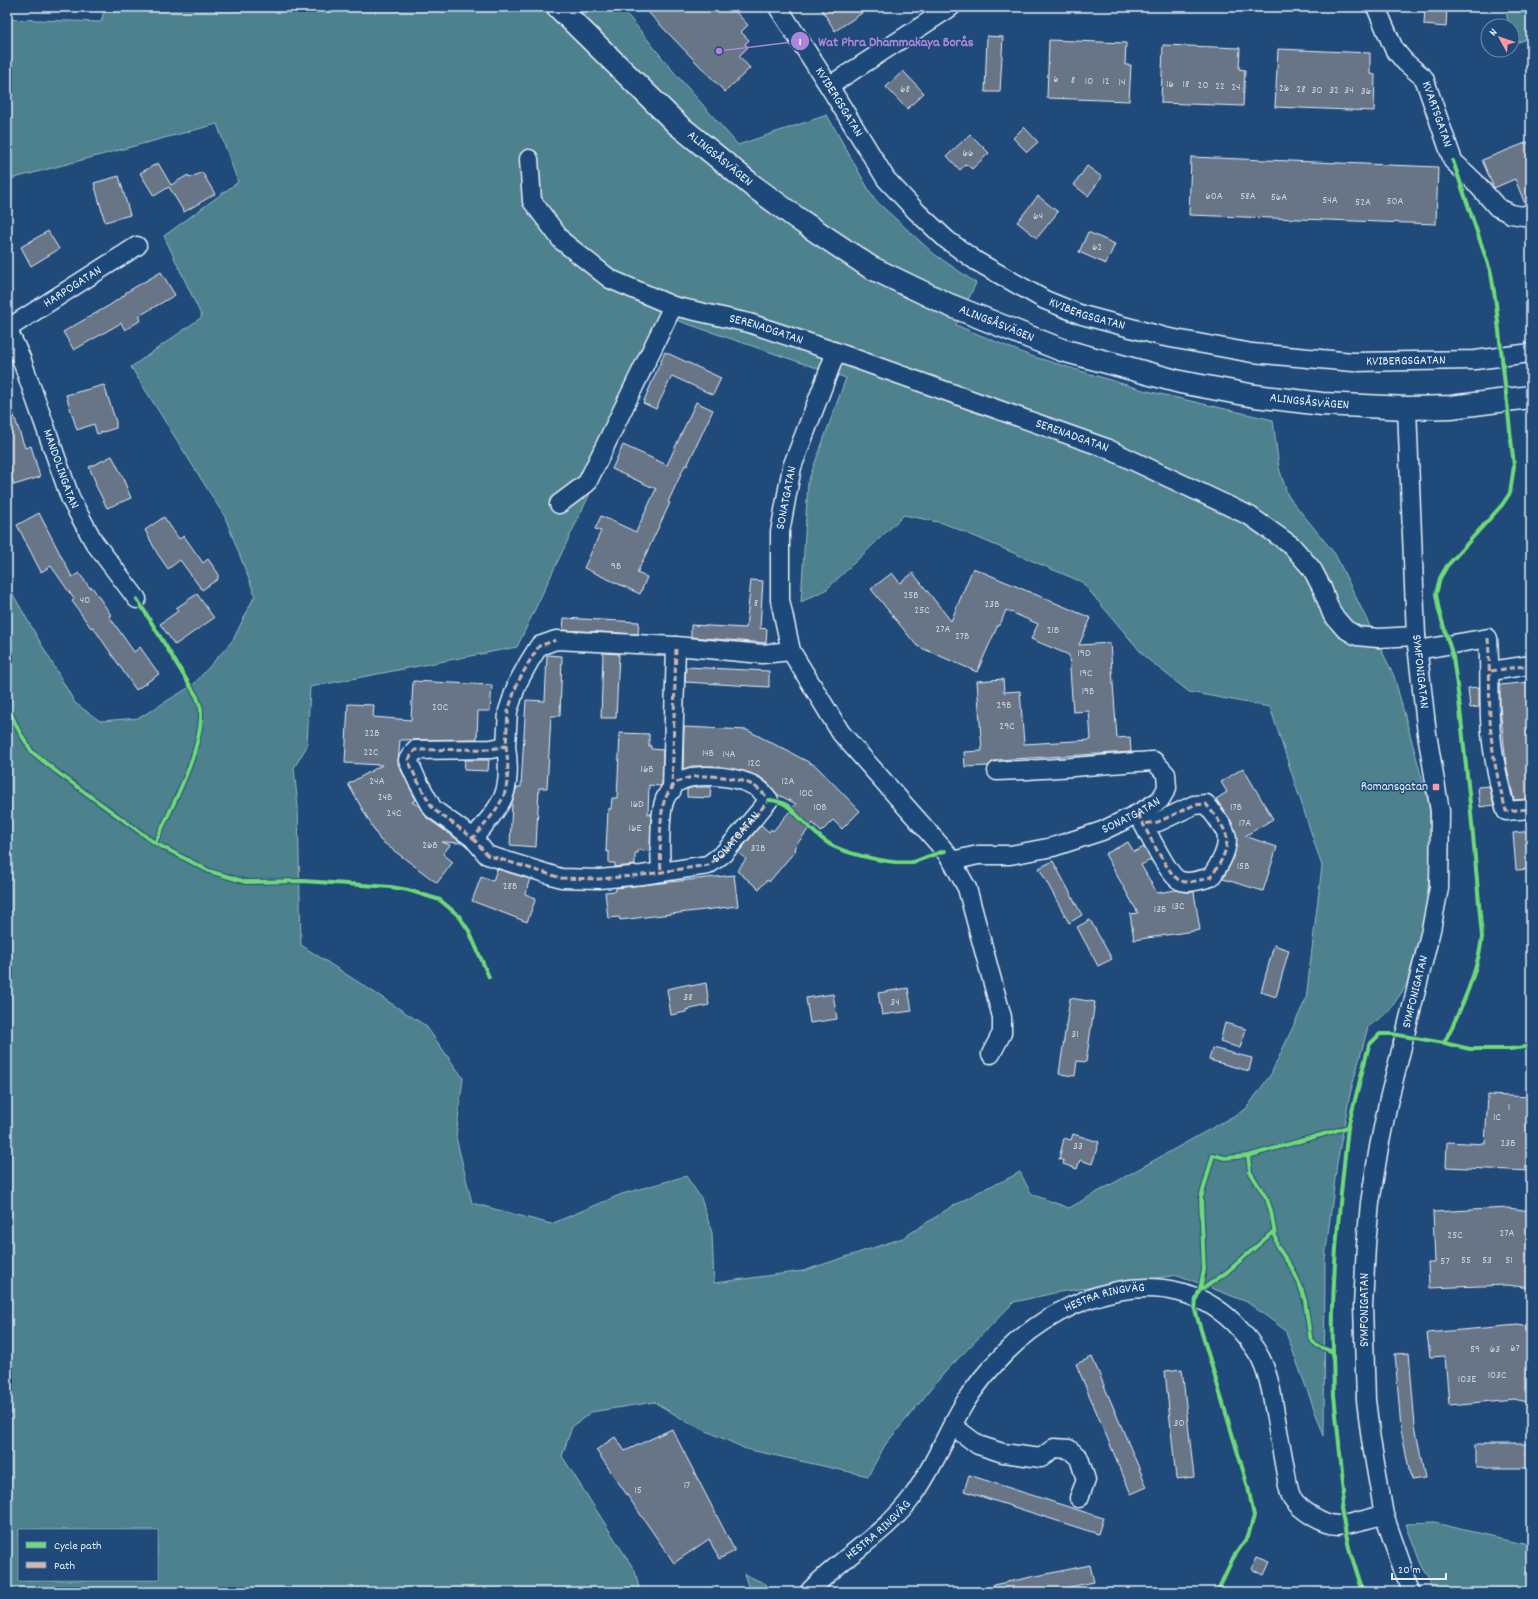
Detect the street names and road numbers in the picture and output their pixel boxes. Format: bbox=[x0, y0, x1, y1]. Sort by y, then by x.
street label: KVIBERGSGATAN bbox=[810, 63, 868, 141]
street label: KVARTSGATAN bbox=[1416, 79, 1457, 150]
street label: ALINGSÅSVÄGEN bbox=[683, 126, 757, 191]
street label: HARPOGATAN bbox=[40, 261, 106, 313]
street label: KVIBERGSGATAN bbox=[1046, 293, 1127, 336]
street label: ALINGSÅSVÄGEN bbox=[956, 300, 1037, 347]
street label: SERENADGATAN bbox=[727, 309, 806, 350]
street label: KVIBERGSGATAN bbox=[1366, 351, 1446, 371]
street label: ALINGSÅSVÄGEN bbox=[1269, 388, 1350, 415]
street label: SERENADGATAN bbox=[1033, 414, 1111, 458]
street label: MANDOLINGATAN bbox=[37, 427, 84, 513]
street label: SONATGATAN bbox=[772, 465, 802, 531]
street label: SYMFONIGATAN bbox=[1406, 634, 1434, 710]
street label: SONATGATAN bbox=[1099, 792, 1165, 839]
street label: SONATGATAN bbox=[708, 807, 765, 868]
street label: SYMFONIGATAN bbox=[1398, 954, 1434, 1030]
street label: SYMFONIGATAN bbox=[1356, 1273, 1375, 1347]
street label: HESTRA RINGVÄG bbox=[1061, 1279, 1145, 1318]
street label: HESTRA RINGVÄG bbox=[841, 1496, 916, 1565]

